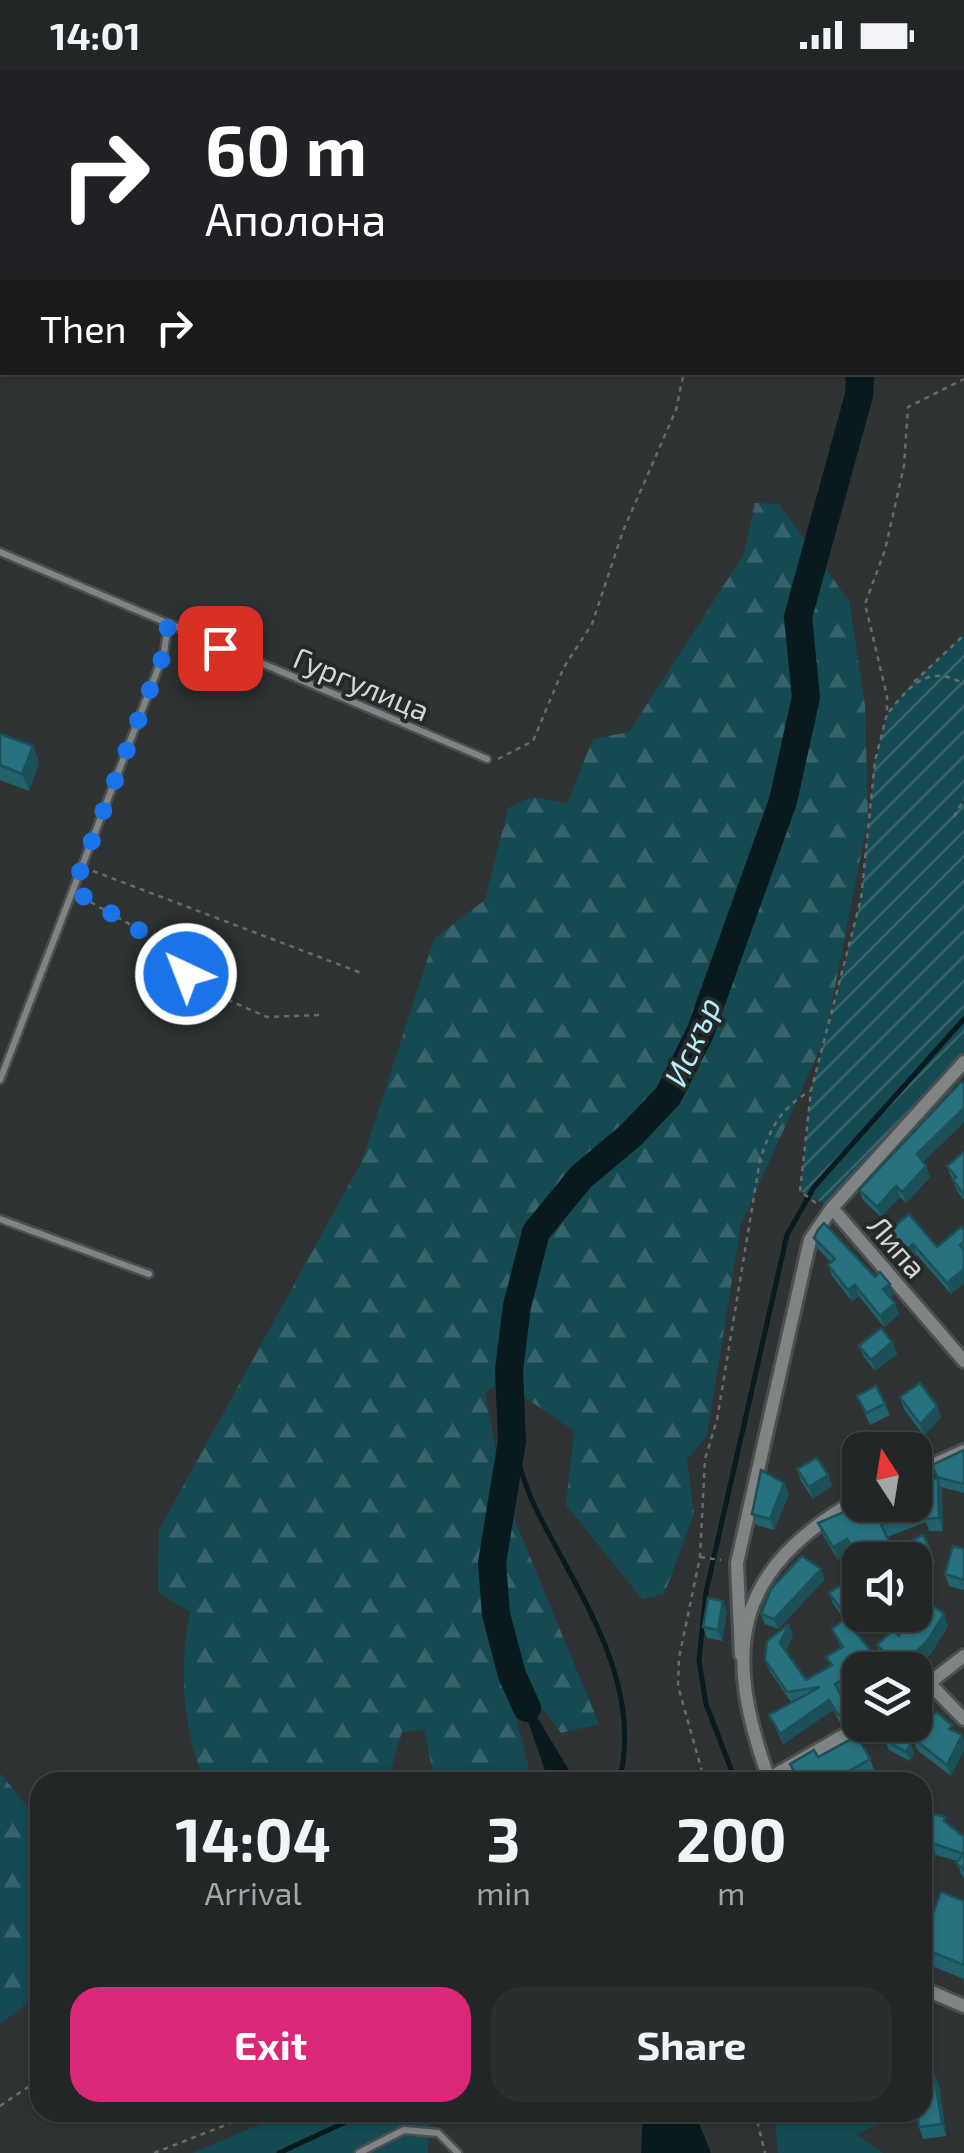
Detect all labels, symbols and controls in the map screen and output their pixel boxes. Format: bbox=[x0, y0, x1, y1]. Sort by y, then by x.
text: 14:01 bbox=[50, 12, 141, 58]
text: 60 m bbox=[205, 106, 367, 190]
icon: right bbox=[40, 110, 170, 240]
text: Аполона bbox=[205, 191, 386, 245]
icon: right bbox=[147, 300, 202, 355]
text: Then bbox=[40, 305, 127, 351]
pin bbox=[178, 606, 263, 691]
icon: arrive bbox=[193, 621, 248, 676]
street label: Гургулица bbox=[288, 638, 435, 729]
position arrow bbox=[134, 922, 238, 1026]
water label: Искър bbox=[655, 991, 727, 1091]
street label: Липа bbox=[861, 1207, 935, 1285]
north arrow bbox=[842, 1432, 932, 1522]
map controls bbox=[842, 1432, 932, 1742]
button: sound bbox=[842, 1542, 932, 1632]
button: layers bbox=[842, 1652, 932, 1742]
text: 14:04 bbox=[175, 1802, 331, 1874]
text: 3 bbox=[487, 1802, 521, 1874]
text: 200 bbox=[676, 1802, 787, 1874]
text: Arrival bbox=[204, 1873, 302, 1911]
text: min bbox=[476, 1873, 531, 1911]
text: m bbox=[717, 1873, 745, 1911]
button: Exit bbox=[70, 1987, 471, 2102]
button: Share bbox=[491, 1987, 892, 2102]

